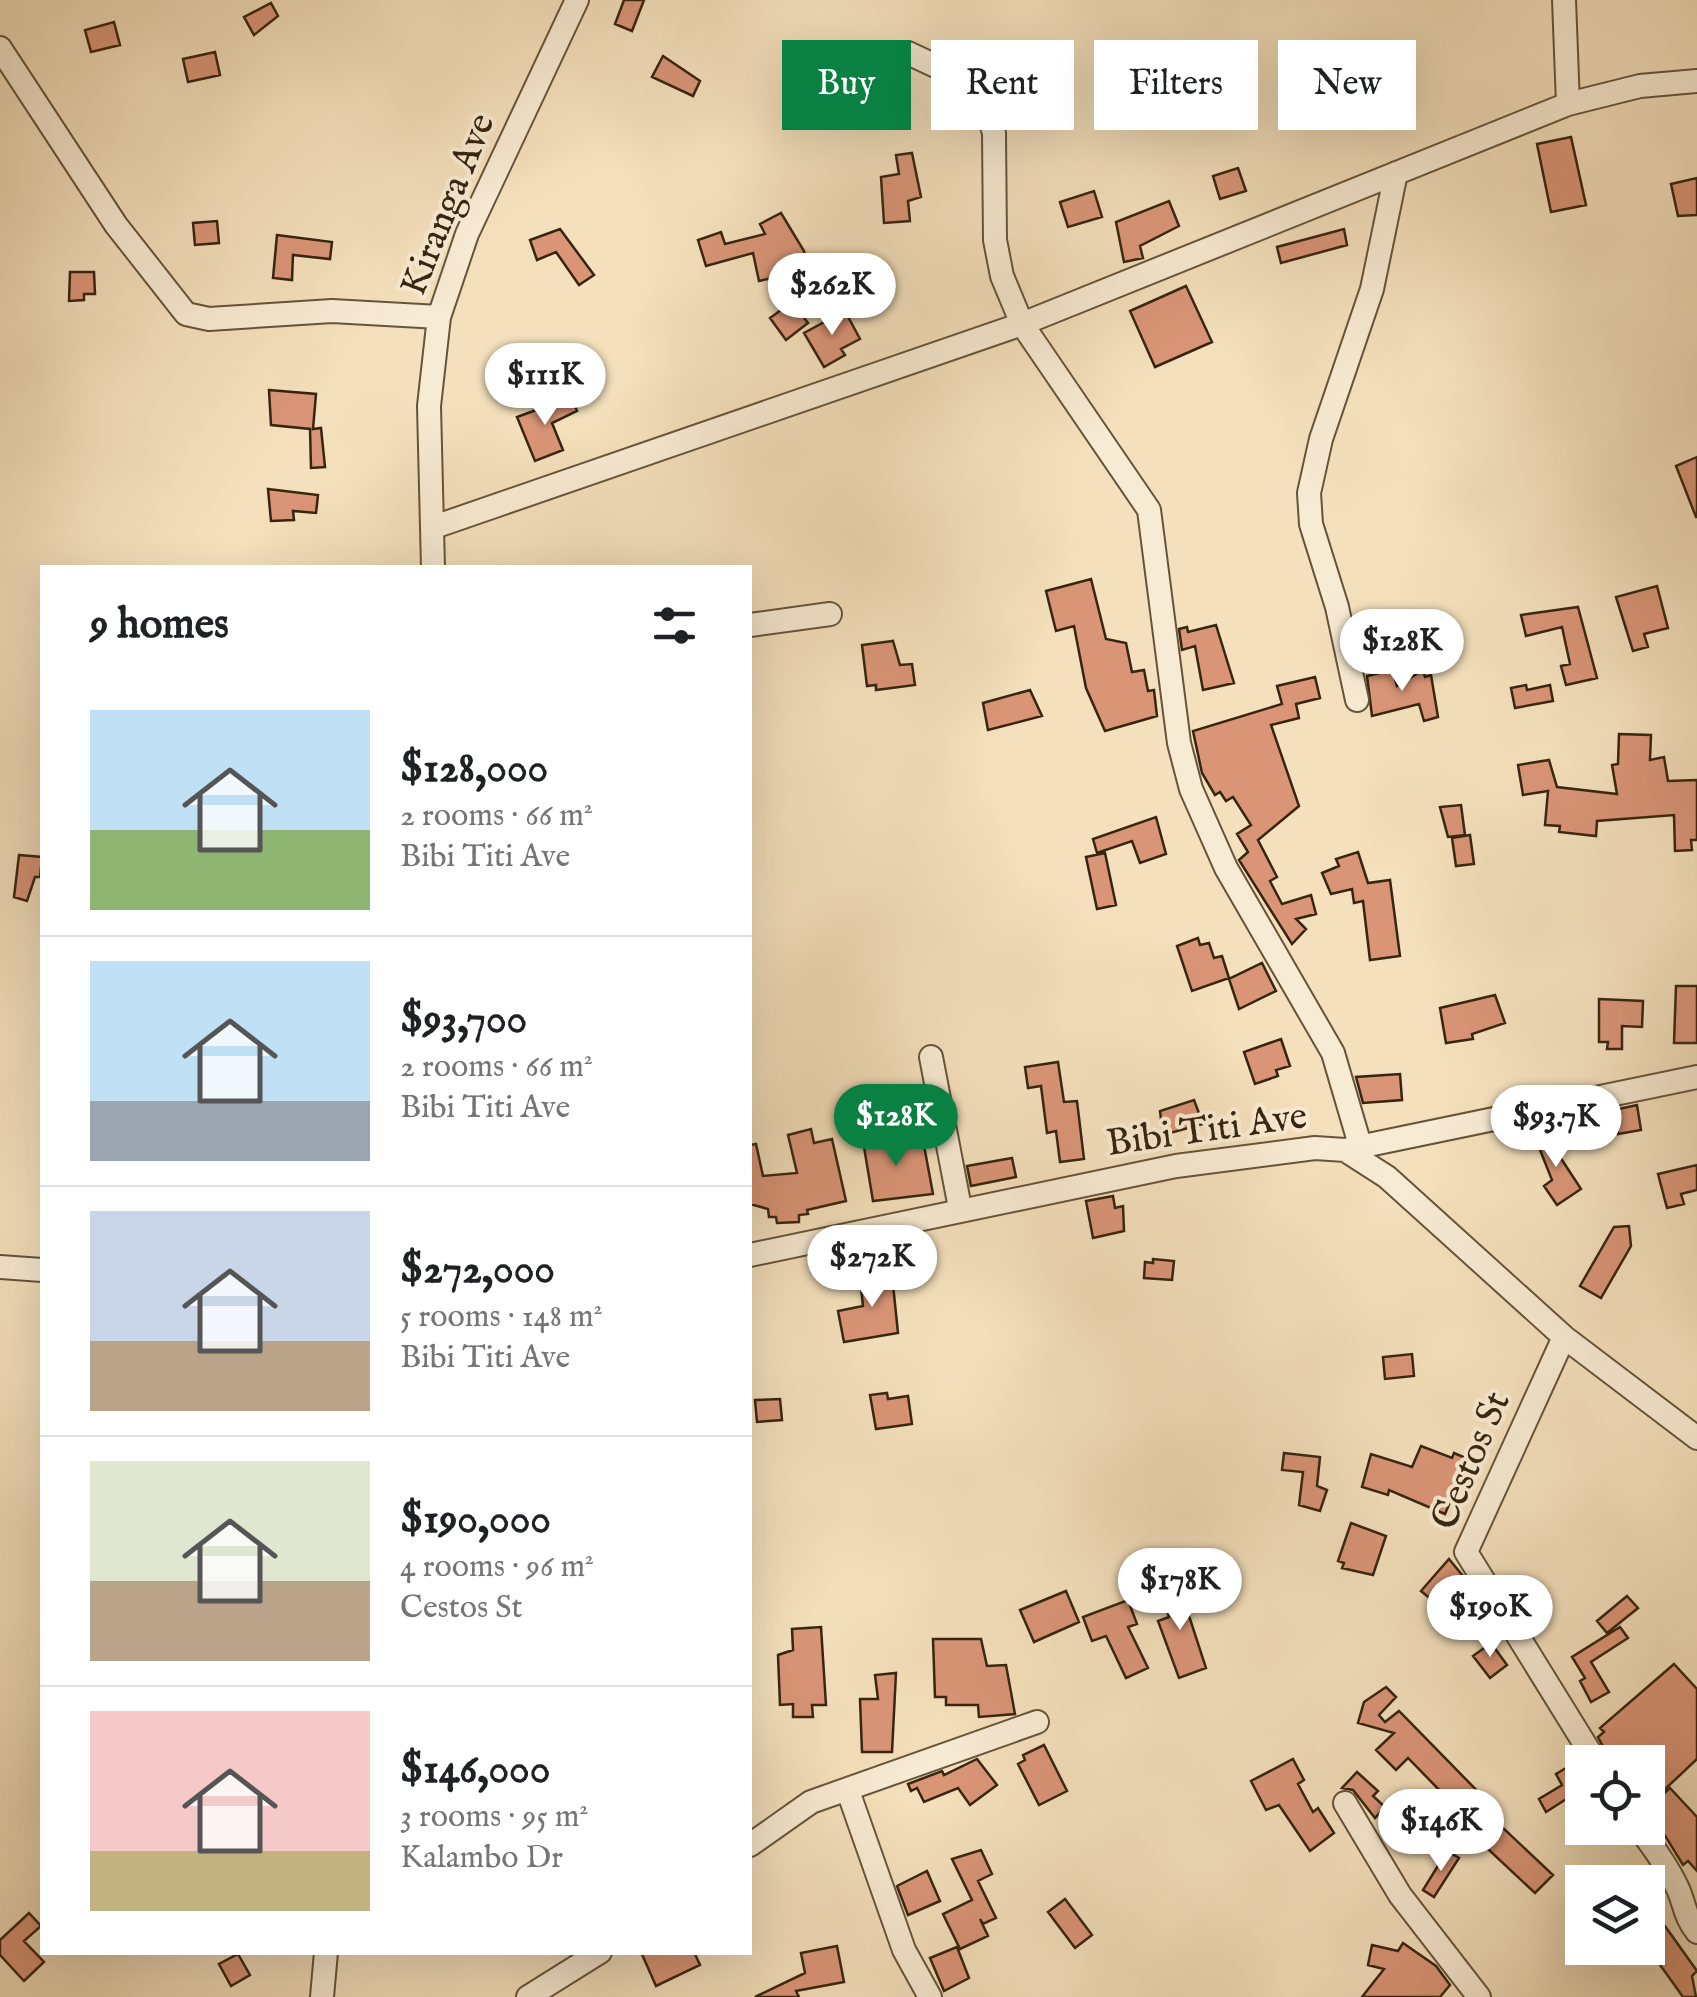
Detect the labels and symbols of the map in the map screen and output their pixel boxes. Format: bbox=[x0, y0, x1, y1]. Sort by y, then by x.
street label: Kiranga Ave bbox=[391, 107, 507, 303]
pin: $262K bbox=[762, 253, 902, 338]
pin: $111K bbox=[475, 343, 615, 428]
pin: $128K bbox=[1332, 609, 1472, 694]
pin: $128K bbox=[826, 1084, 966, 1169]
pin: $93.7K bbox=[1475, 1085, 1637, 1170]
street label: Bibi Titi Ave bbox=[1104, 1093, 1310, 1169]
pin: $272K bbox=[802, 1225, 942, 1310]
street label: Cestos St bbox=[1421, 1385, 1523, 1537]
pin: $178K bbox=[1110, 1548, 1250, 1633]
pin: $190K bbox=[1420, 1575, 1560, 1660]
pin: $146K bbox=[1371, 1789, 1511, 1874]

